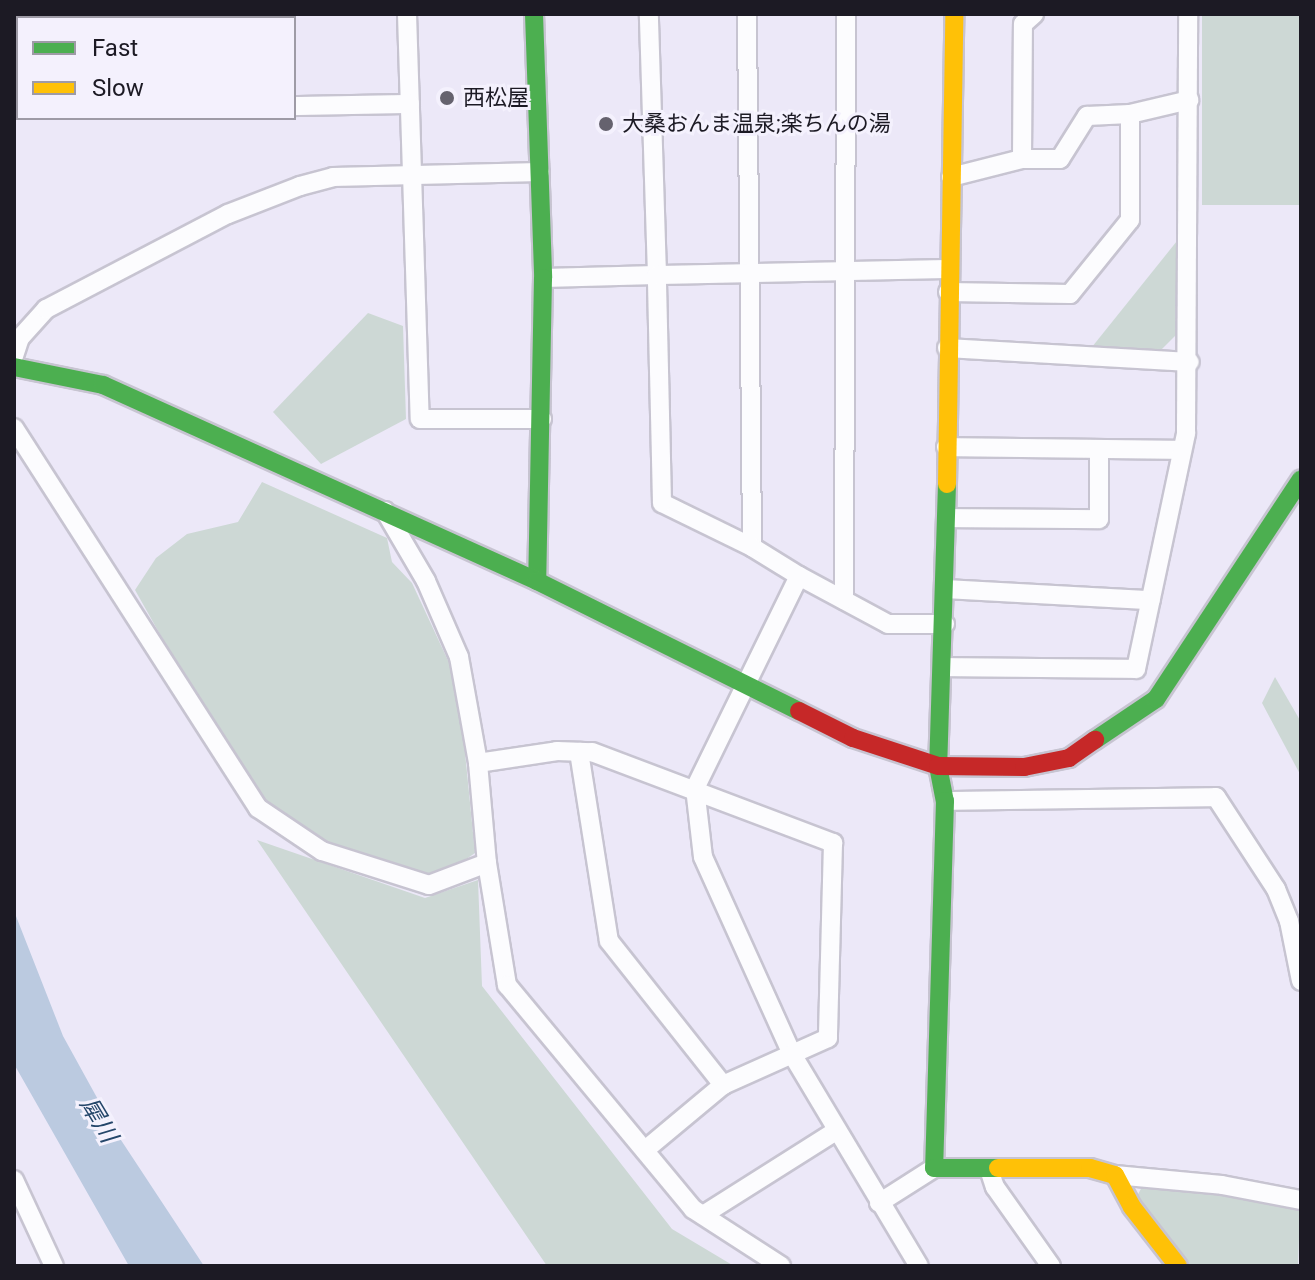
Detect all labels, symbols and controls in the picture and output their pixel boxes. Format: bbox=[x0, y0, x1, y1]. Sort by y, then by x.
legend bbox=[16, 16, 296, 120]
text: Fast bbox=[92, 34, 138, 62]
text: Slow bbox=[92, 74, 144, 102]
place label: 西松屋 bbox=[463, 85, 529, 111]
marker: 西松屋 bbox=[438, 89, 456, 107]
place label: 大桑おんま温泉;楽ちんの湯 bbox=[622, 111, 891, 137]
marker: 大桑おんま温泉;楽ちんの湯 bbox=[597, 115, 615, 133]
water label: 犀川 bbox=[73, 1092, 123, 1148]

